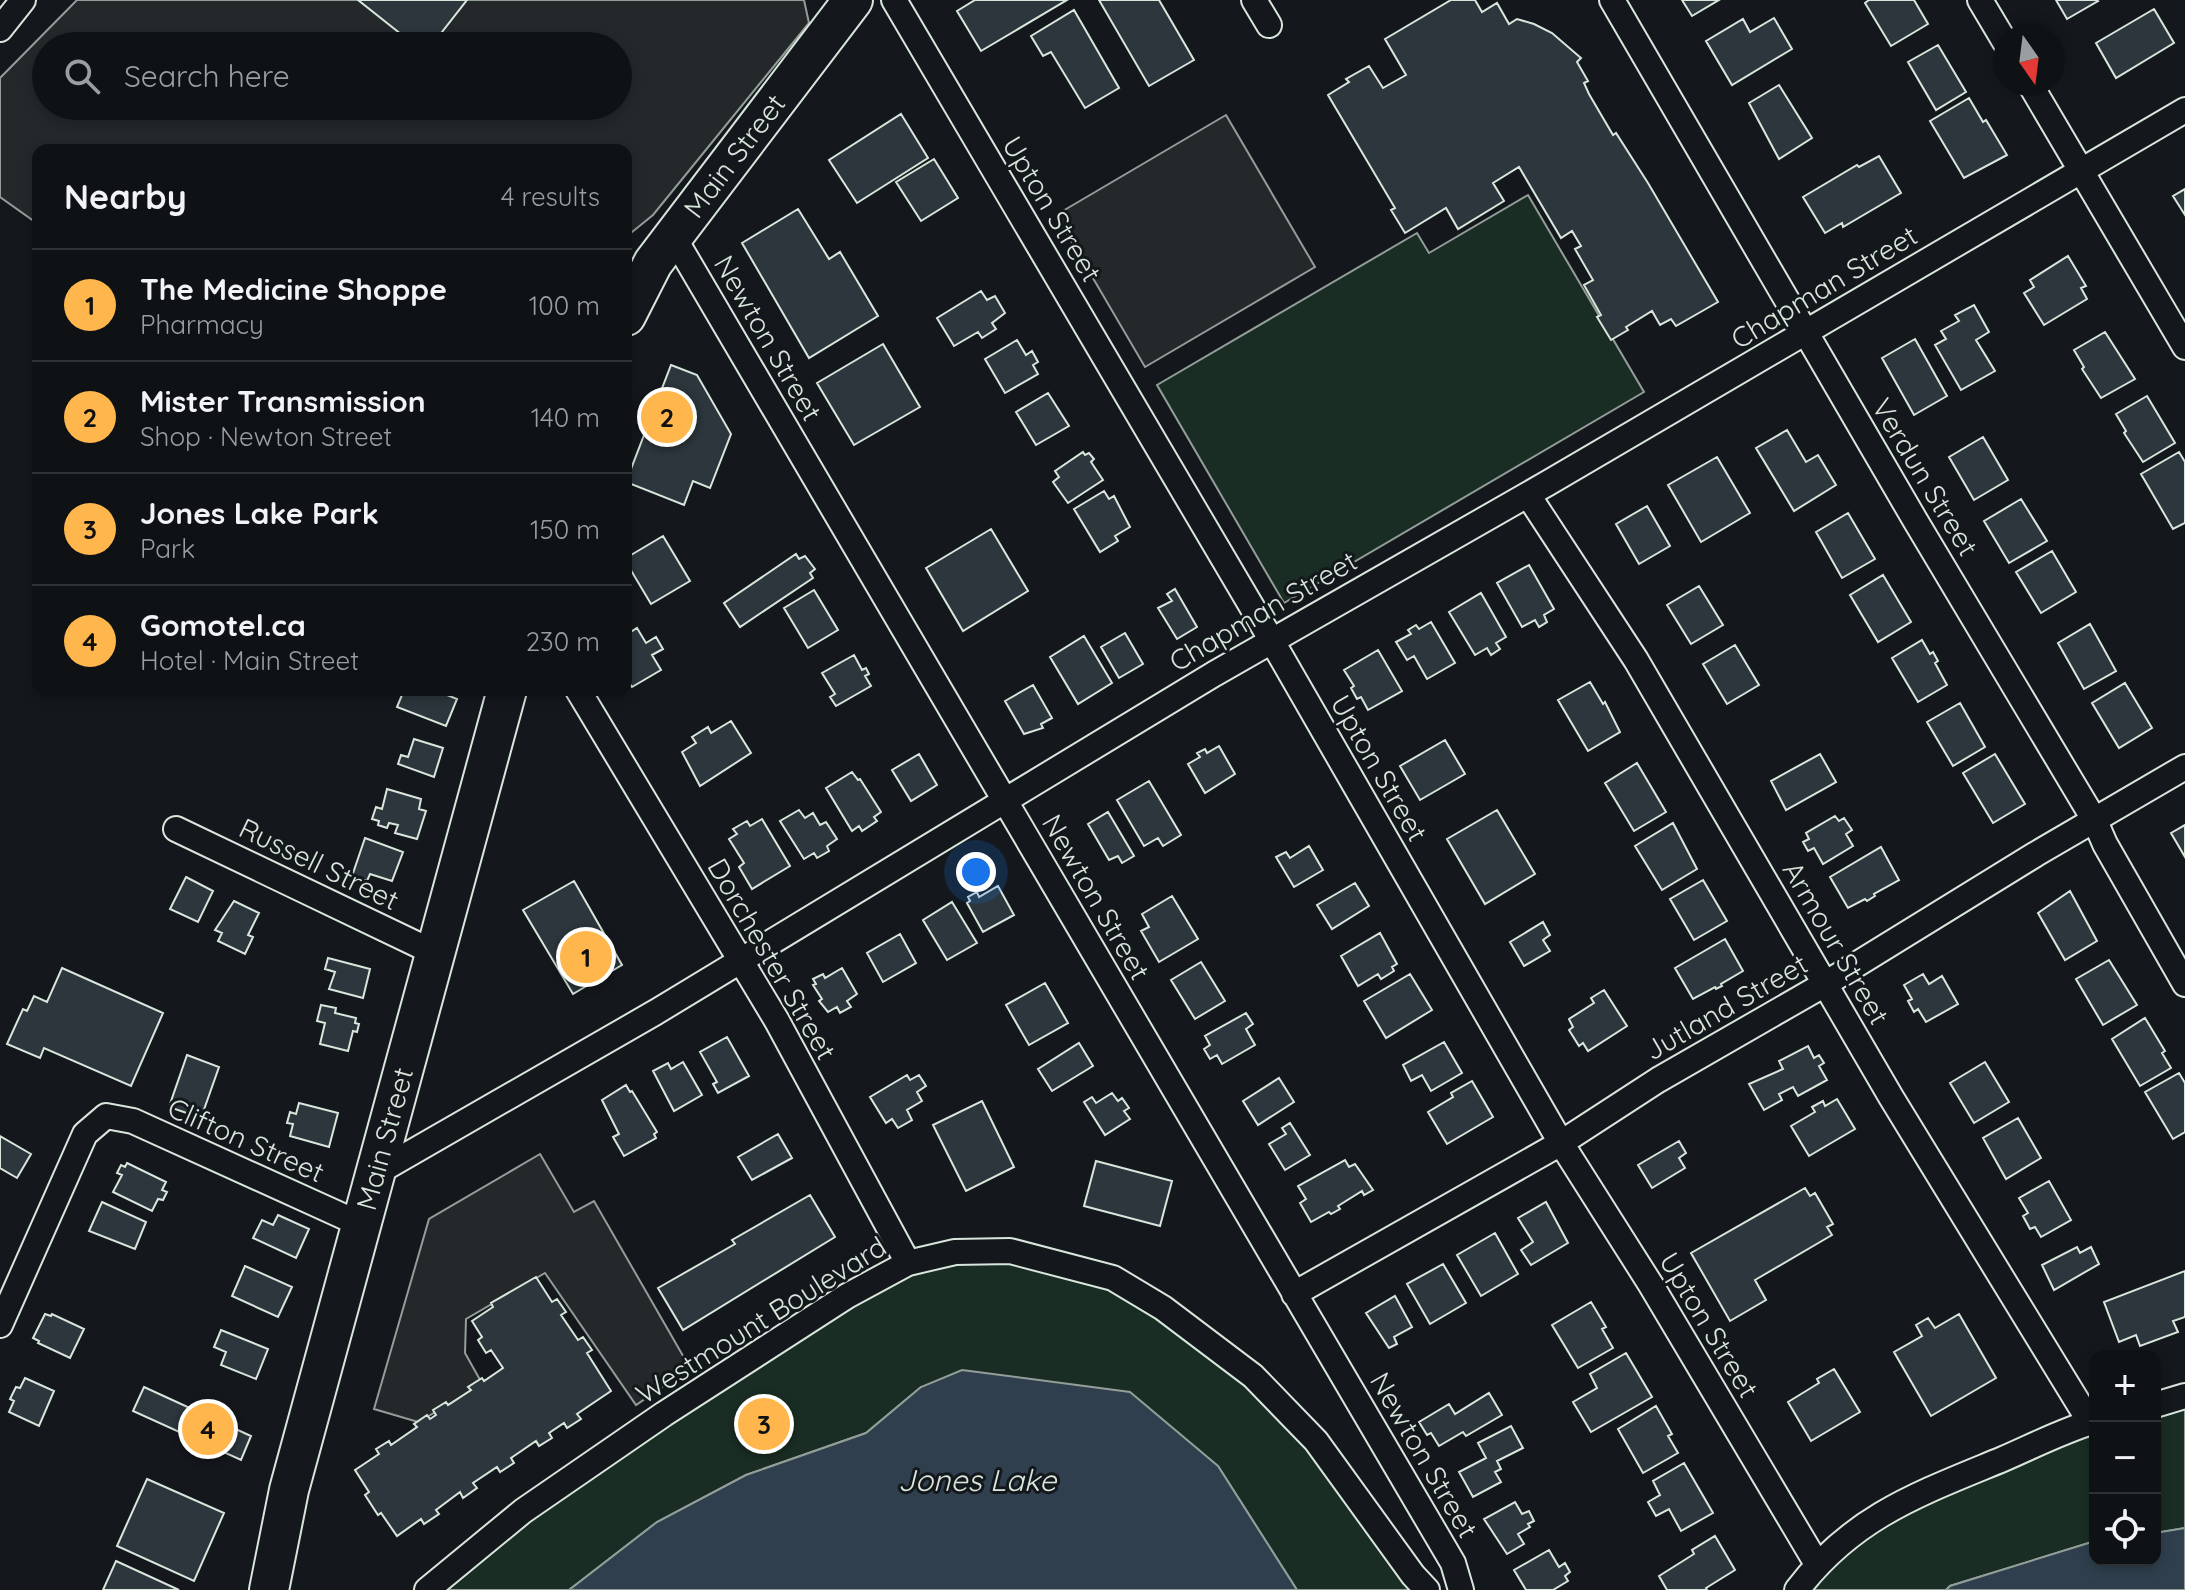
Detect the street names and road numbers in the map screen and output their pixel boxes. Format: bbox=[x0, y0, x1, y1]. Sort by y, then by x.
street label: Main Street bbox=[676, 87, 792, 225]
street label: Upton Street bbox=[995, 130, 1110, 288]
street label: Chapman Street bbox=[1724, 217, 1923, 356]
street label: Newton Street bbox=[707, 249, 830, 427]
street label: Verdun Street bbox=[1865, 392, 1986, 562]
street label: Chapman Street bbox=[1163, 543, 1363, 678]
street label: Upton Street bbox=[1323, 688, 1435, 847]
street label: Newton Street bbox=[1035, 808, 1158, 986]
street label: Russell Street bbox=[234, 810, 405, 917]
street label: Dorchester Street bbox=[701, 852, 844, 1066]
street label: Armour Street bbox=[1776, 855, 1897, 1030]
street label: Jutland Street bbox=[1638, 946, 1813, 1067]
street label: Main Street bbox=[348, 1063, 420, 1214]
street label: Clifton Street bbox=[163, 1089, 330, 1190]
street label: Westmount Boulevard bbox=[629, 1228, 892, 1411]
street label: Upton Street bbox=[1652, 1246, 1767, 1404]
street label: Newton Street bbox=[1363, 1366, 1486, 1544]

